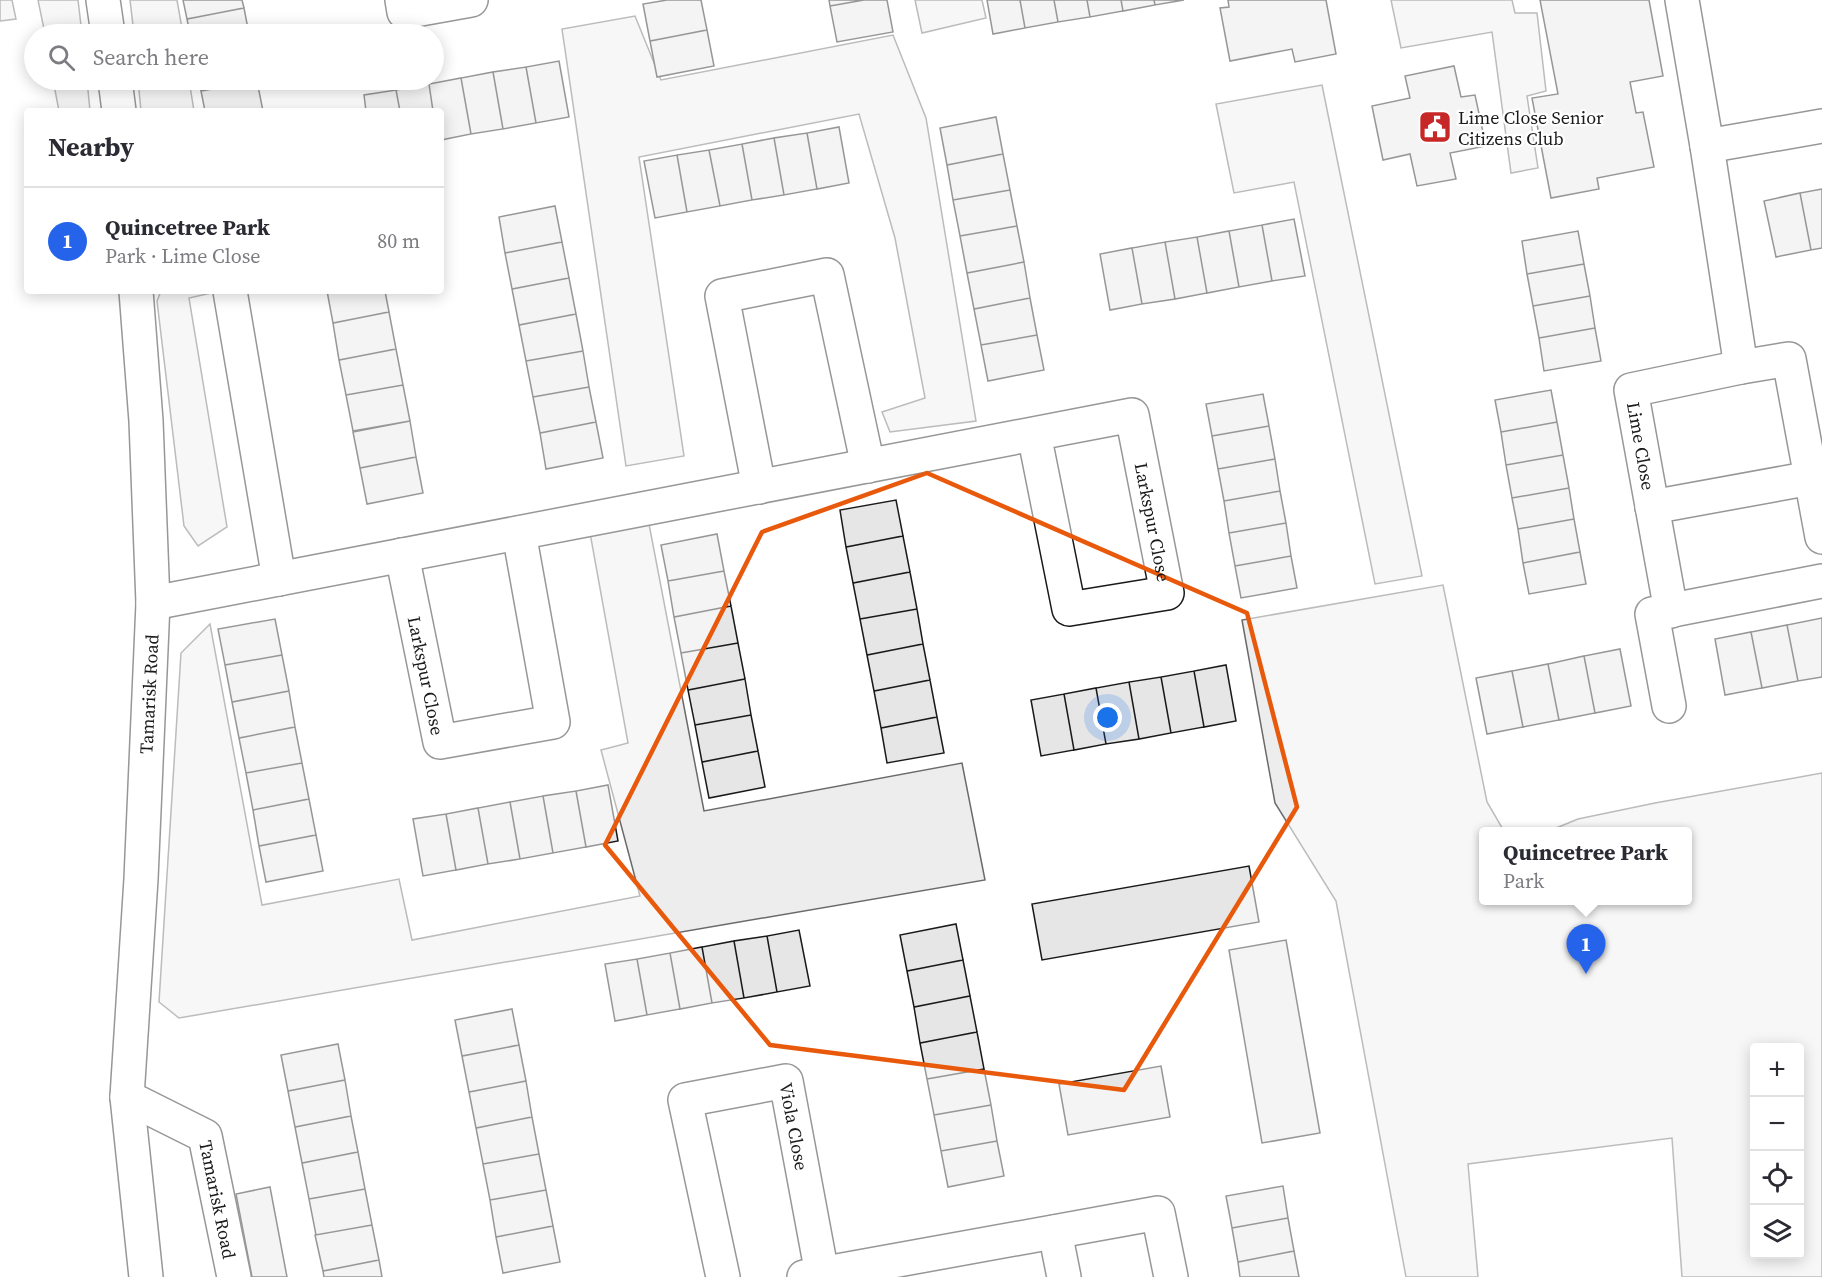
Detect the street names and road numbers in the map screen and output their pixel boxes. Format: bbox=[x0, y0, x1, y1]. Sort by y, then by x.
street label: Lime Close bbox=[1621, 400, 1661, 492]
street label: Larkspur Close bbox=[1129, 460, 1177, 584]
street label: Larkspur Close bbox=[402, 614, 451, 737]
street label: Tamarisk Road bbox=[133, 633, 165, 755]
street label: Viola Close bbox=[774, 1080, 815, 1172]
street label: Tamarisk Road bbox=[194, 1138, 242, 1261]

